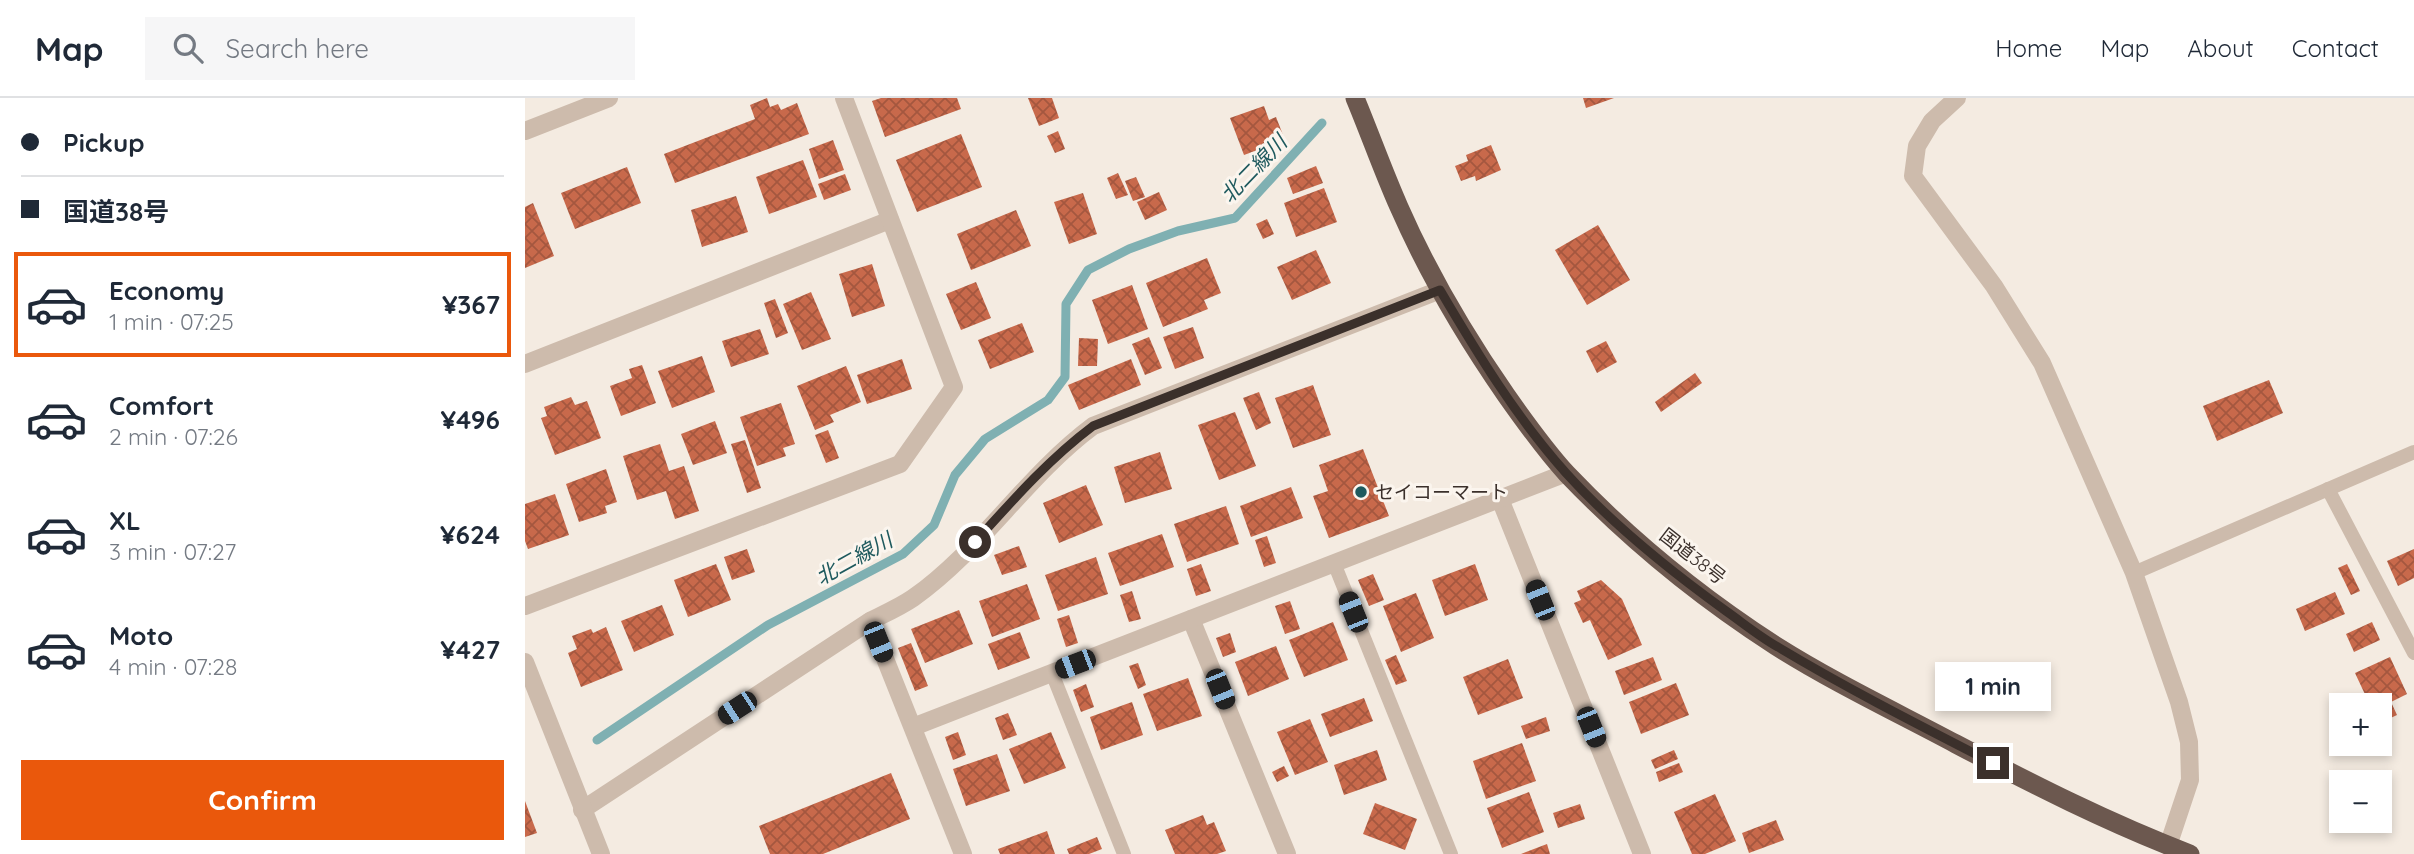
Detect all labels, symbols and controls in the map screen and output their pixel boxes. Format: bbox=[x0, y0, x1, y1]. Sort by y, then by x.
search box bbox=[145, 17, 635, 80]
text: Map bbox=[35, 28, 103, 69]
icon: search bbox=[169, 29, 207, 67]
text: Search here bbox=[225, 32, 369, 65]
text: Home bbox=[1995, 33, 2062, 63]
text: Map bbox=[2100, 33, 2149, 63]
text: About bbox=[2187, 33, 2254, 63]
text: Contact bbox=[2292, 33, 2379, 63]
text: Pickup bbox=[63, 126, 145, 159]
water label: 北二線川 bbox=[1215, 128, 1293, 208]
text: 国道38号 bbox=[63, 195, 169, 228]
icon: car bbox=[25, 273, 88, 336]
text: Economy bbox=[109, 274, 224, 307]
text: ¥367 bbox=[442, 288, 500, 321]
text: 1 min · 07:25 bbox=[109, 307, 234, 336]
icon: car bbox=[25, 388, 88, 451]
text: Comfort bbox=[109, 389, 214, 422]
text: ¥496 bbox=[441, 403, 500, 436]
text: 2 min · 07:26 bbox=[109, 422, 238, 451]
place label: セイコーマート bbox=[1375, 480, 1508, 504]
marker: セイコーマート bbox=[1353, 484, 1369, 500]
icon: car bbox=[25, 503, 88, 566]
text: XL bbox=[109, 504, 141, 537]
text: ¥624 bbox=[440, 518, 500, 551]
street label: 国道38号 bbox=[1655, 523, 1731, 589]
water label: 北二線川 bbox=[810, 525, 898, 590]
route start bbox=[959, 526, 991, 558]
text: 3 min · 07:27 bbox=[109, 537, 236, 566]
car bbox=[1523, 577, 1558, 623]
car bbox=[1336, 589, 1371, 635]
icon: car bbox=[25, 618, 88, 681]
text: Moto bbox=[109, 619, 173, 652]
car bbox=[861, 619, 896, 665]
text: ¥427 bbox=[440, 633, 500, 666]
car bbox=[1052, 647, 1099, 681]
text: 4 min · 07:28 bbox=[109, 652, 237, 681]
callout: 1 min bbox=[1935, 662, 2051, 710]
car bbox=[1203, 666, 1238, 712]
text: 1 min bbox=[1965, 672, 2021, 701]
car bbox=[714, 688, 761, 728]
map controls bbox=[2329, 693, 2392, 833]
button: + bbox=[2329, 693, 2392, 756]
car bbox=[1574, 704, 1609, 750]
route end bbox=[1977, 747, 2009, 779]
button: Confirm bbox=[21, 760, 504, 840]
button: − bbox=[2329, 770, 2392, 833]

